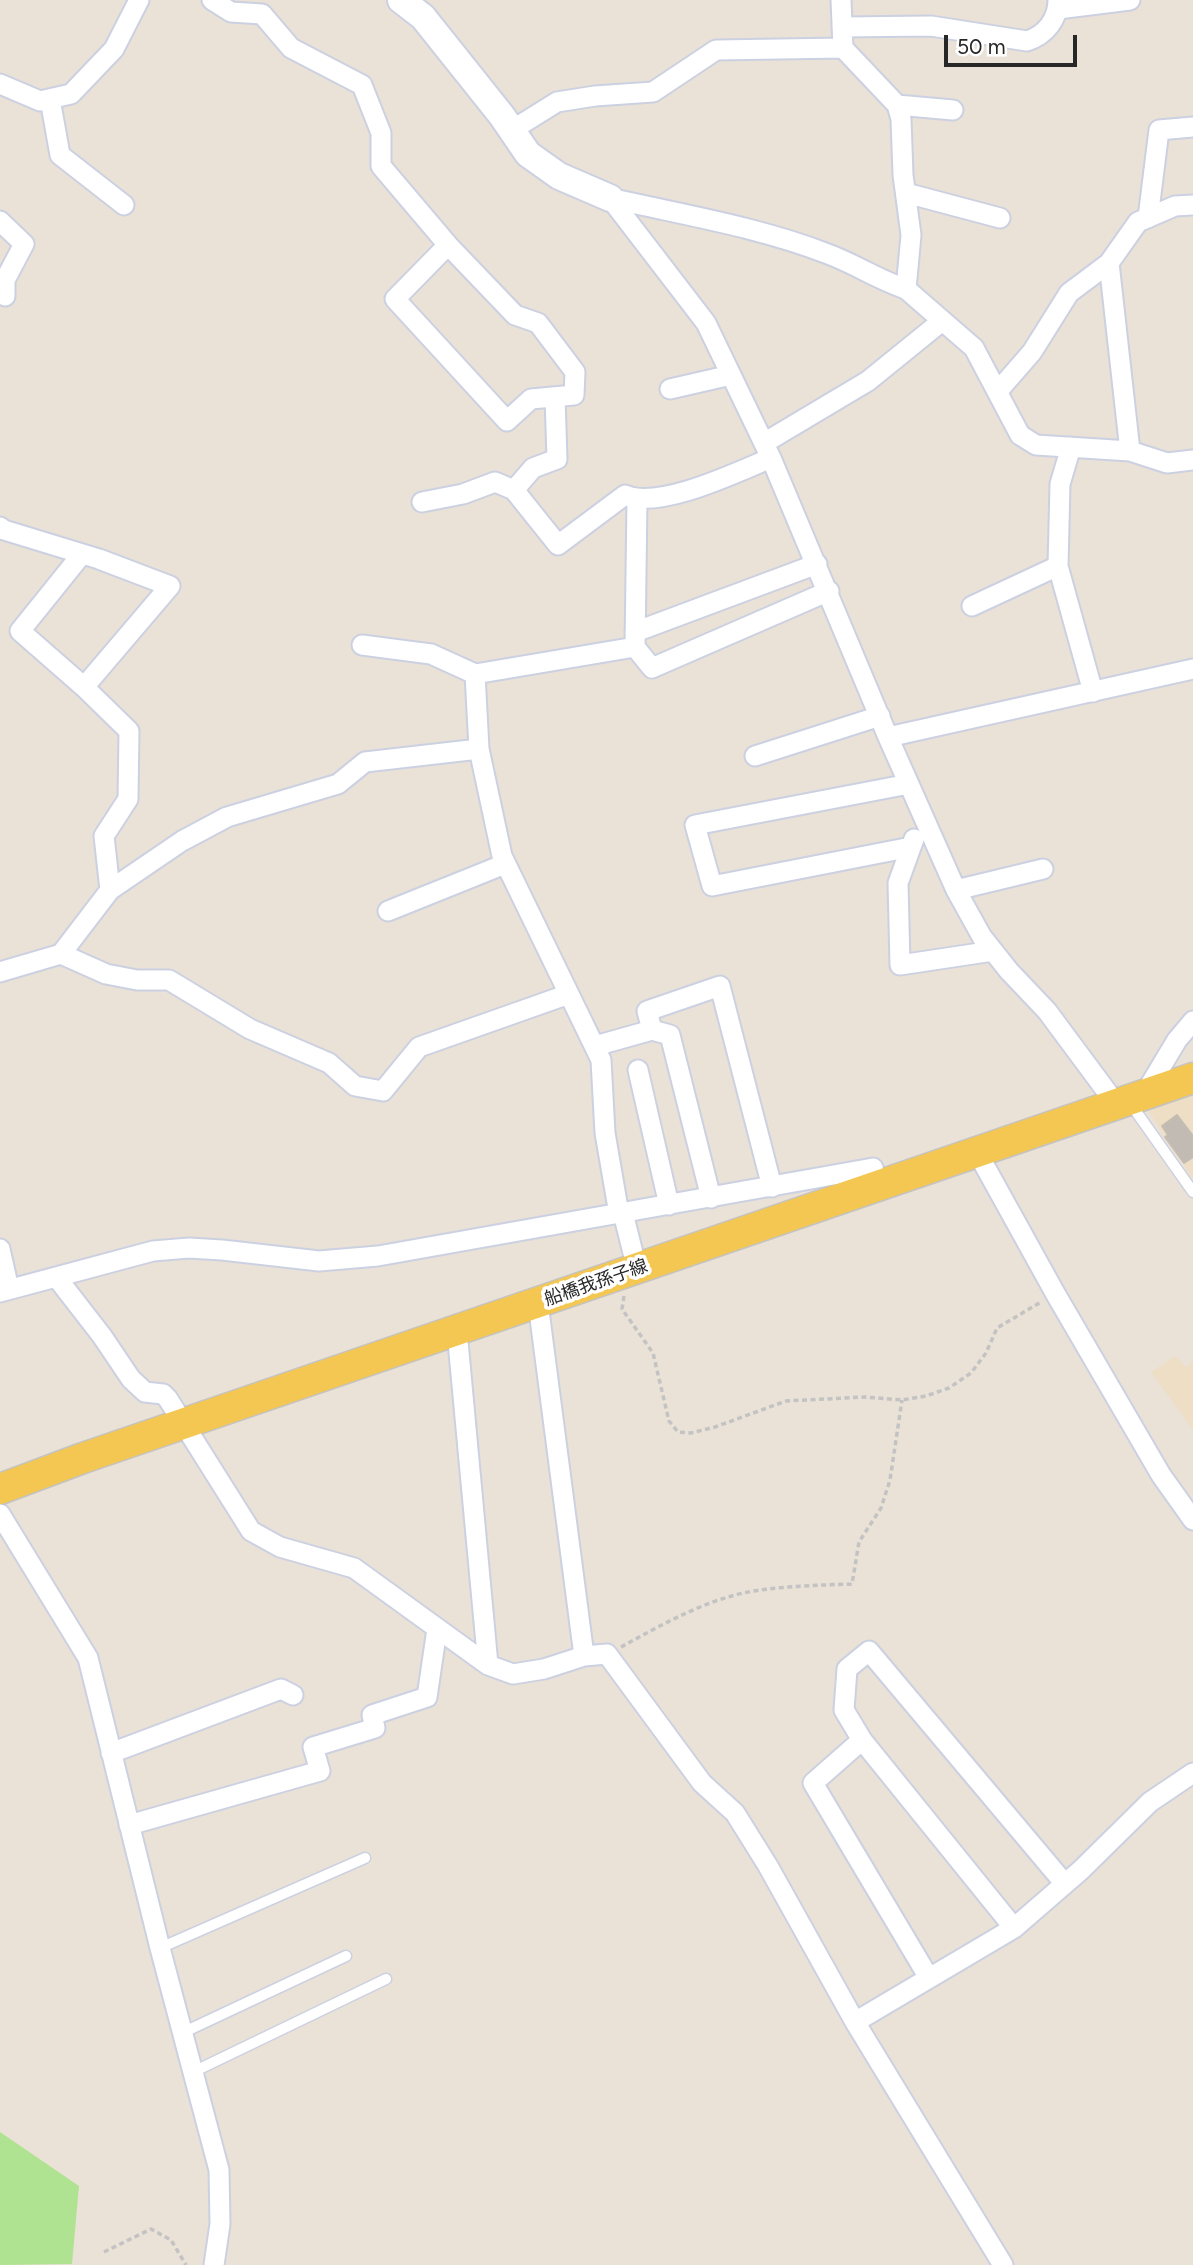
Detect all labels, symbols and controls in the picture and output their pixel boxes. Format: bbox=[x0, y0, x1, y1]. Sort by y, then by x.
scale bar bbox=[948, 21, 1081, 65]
text: 50 m bbox=[957, 34, 1006, 59]
street label: 船橋我孫子線 bbox=[541, 1255, 651, 1311]

